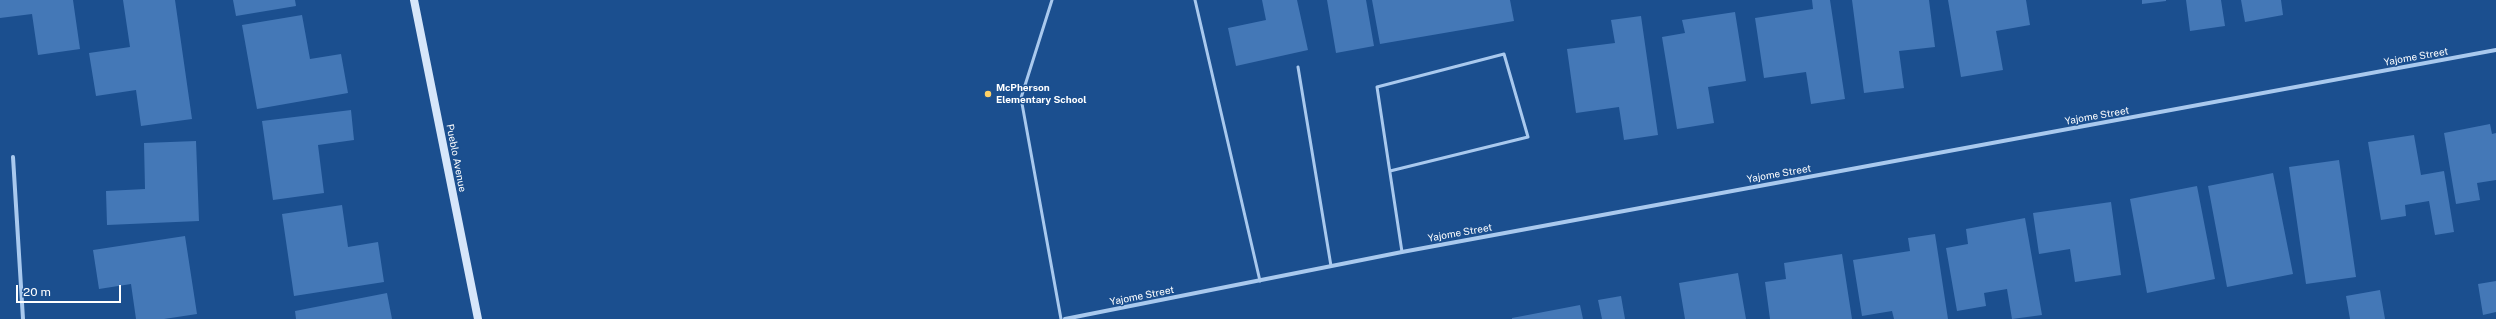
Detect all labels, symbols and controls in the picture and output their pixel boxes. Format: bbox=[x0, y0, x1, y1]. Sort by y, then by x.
street label: Yajome Street bbox=[2383, 45, 2449, 69]
place label: McPherson Elementary School bbox=[996, 82, 1086, 106]
marker: McPherson Elementary School bbox=[983, 89, 993, 99]
street label: Yajome Street bbox=[2064, 104, 2130, 128]
street label: Pueblo Avenue bbox=[444, 123, 468, 193]
street label: Yajome Street bbox=[1746, 162, 1812, 186]
street label: Yajome Street bbox=[1427, 221, 1493, 245]
scale bar bbox=[18, 277, 123, 303]
street label: Yajome Street bbox=[1109, 284, 1175, 308]
text: 20 m bbox=[23, 285, 51, 299]

